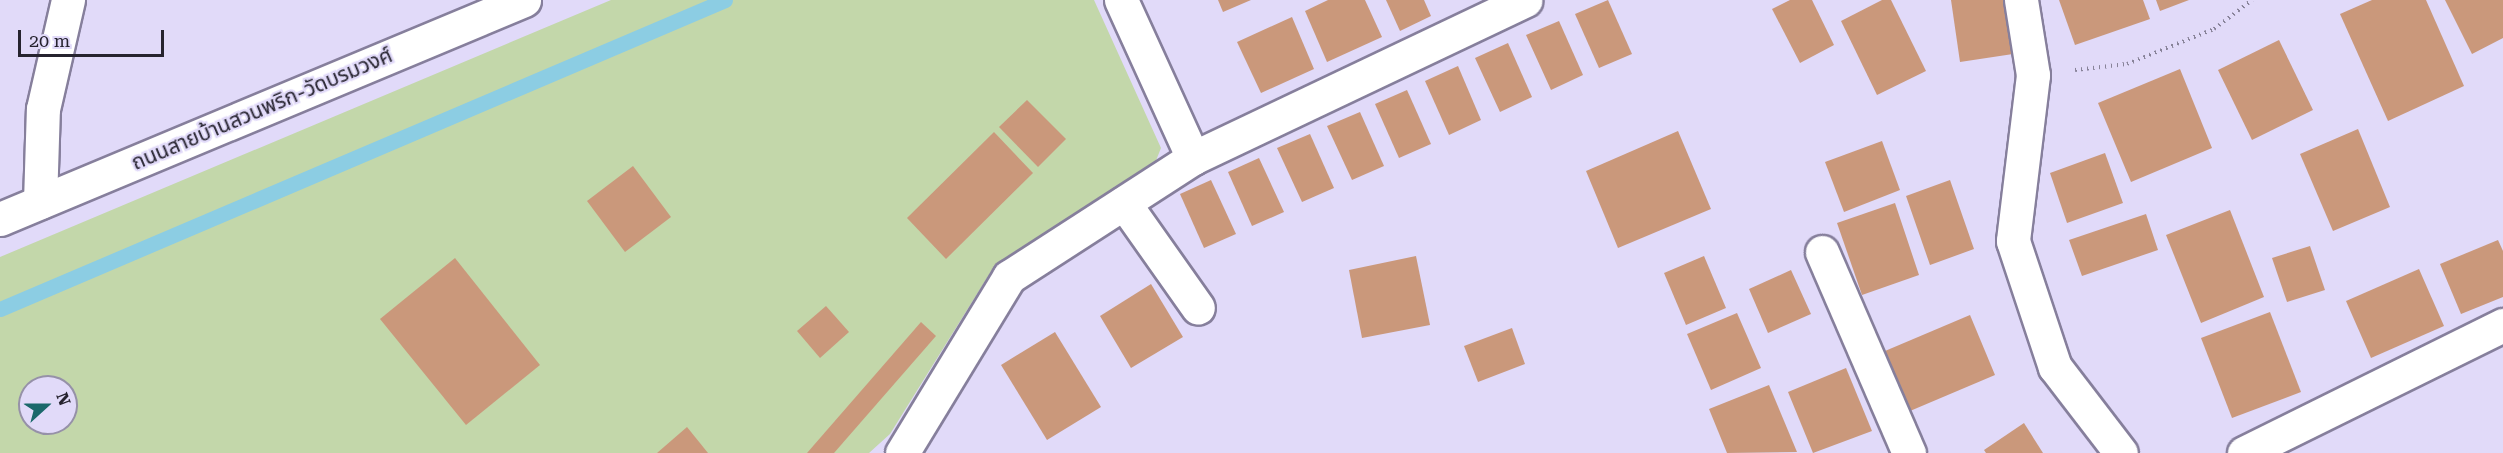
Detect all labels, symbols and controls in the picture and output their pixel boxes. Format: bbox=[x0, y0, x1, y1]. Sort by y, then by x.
scale bar bbox=[21, 18, 166, 56]
text: 20 m bbox=[29, 30, 70, 51]
street label: ถนนสายบ้านสวนพริก-วัดบรมวงศ์ bbox=[128, 42, 396, 176]
north arrow bbox=[18, 375, 78, 435]
text: N bbox=[52, 390, 74, 408]

